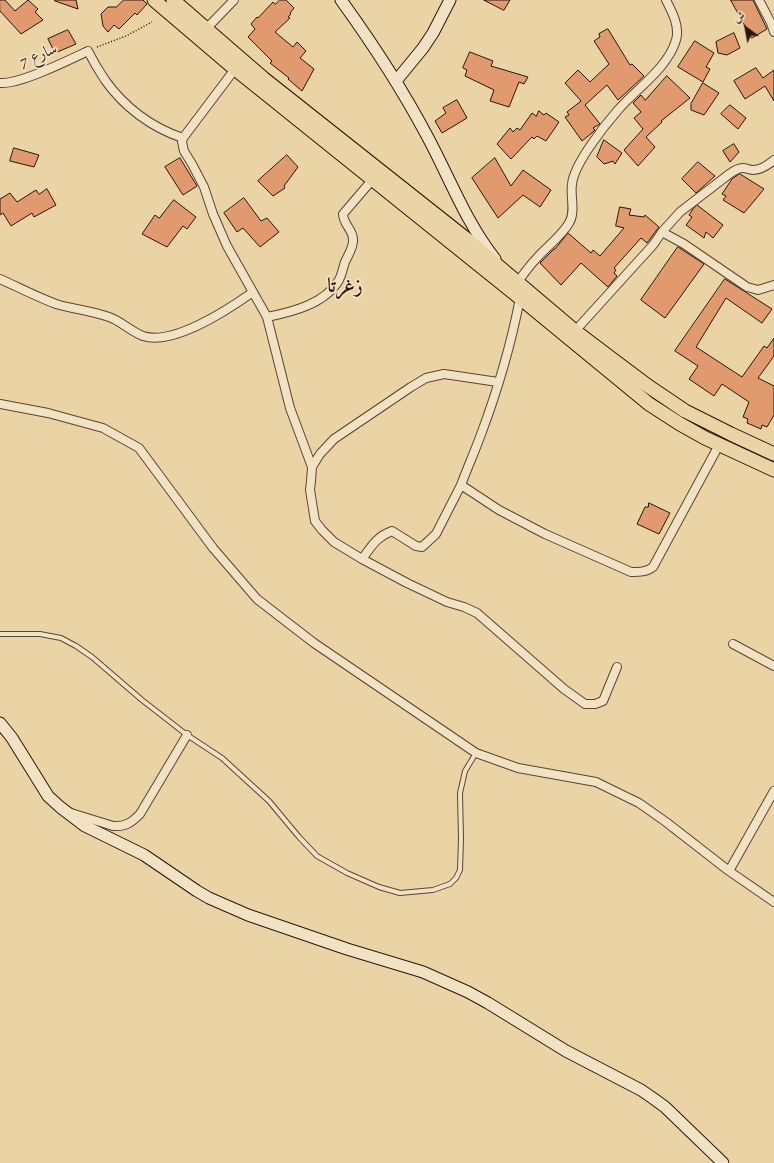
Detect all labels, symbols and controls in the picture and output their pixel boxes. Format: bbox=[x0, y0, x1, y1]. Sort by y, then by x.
north arrow bbox=[726, 8, 766, 48]
text: ش bbox=[731, 8, 749, 28]
street label: سارع 7 bbox=[17, 41, 61, 73]
district label: زغرتا bbox=[327, 277, 363, 301]

